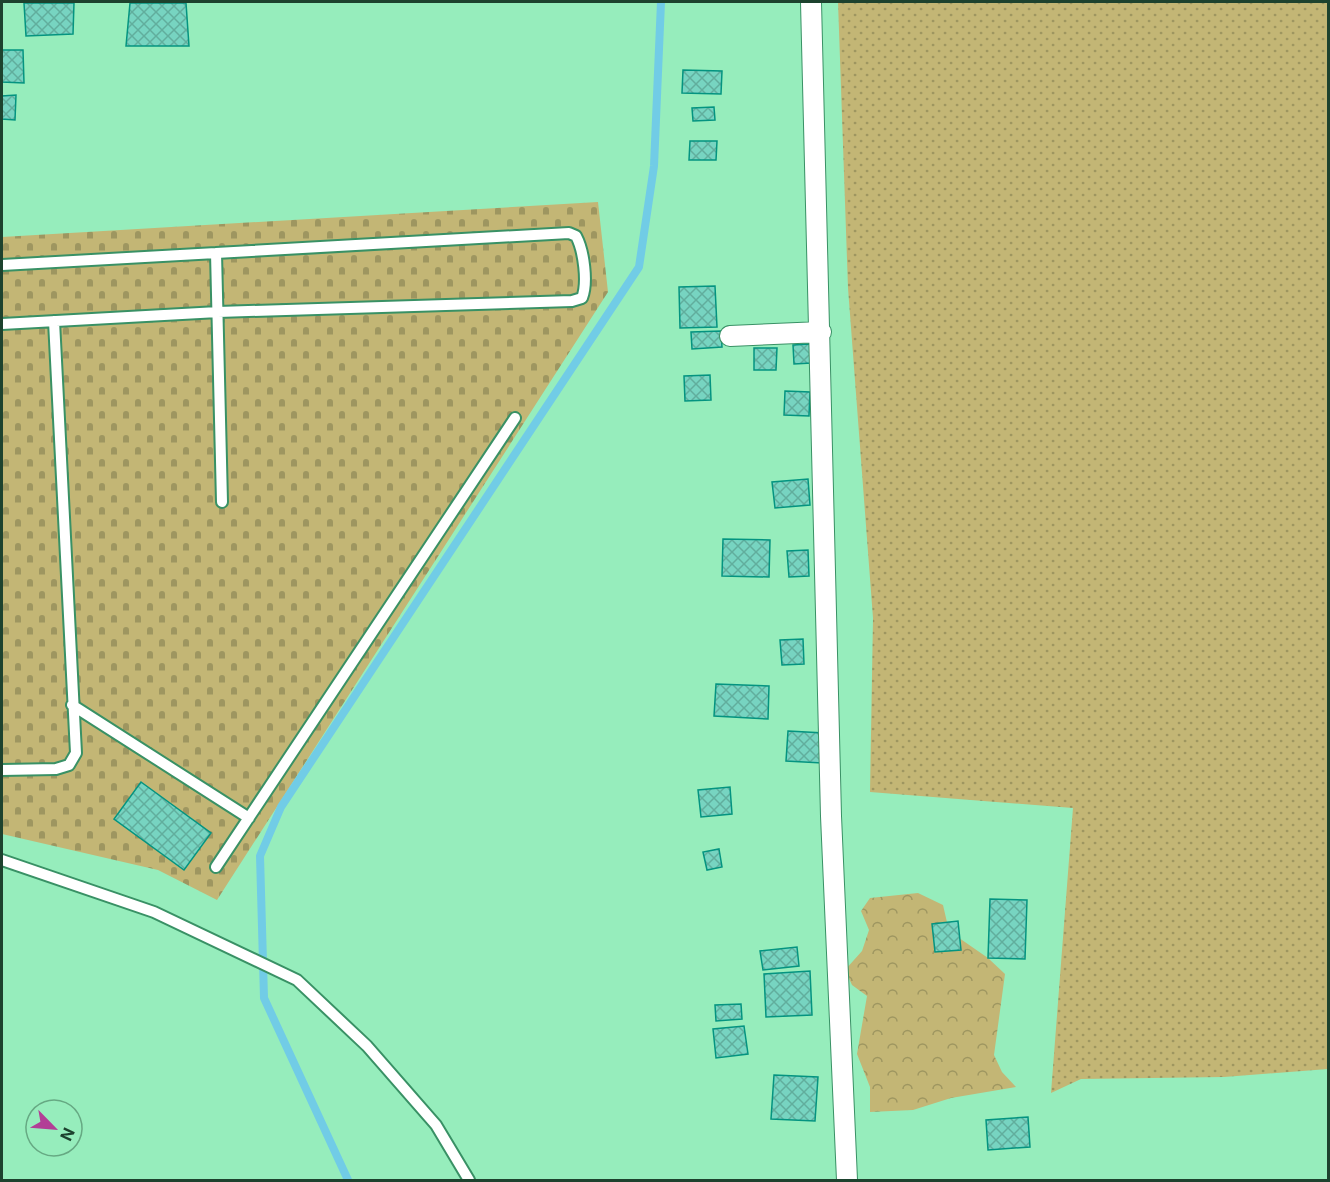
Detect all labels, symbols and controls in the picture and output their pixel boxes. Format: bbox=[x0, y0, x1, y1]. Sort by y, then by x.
north arrow bbox=[24, 1098, 84, 1158]
text: N bbox=[56, 1125, 79, 1144]

